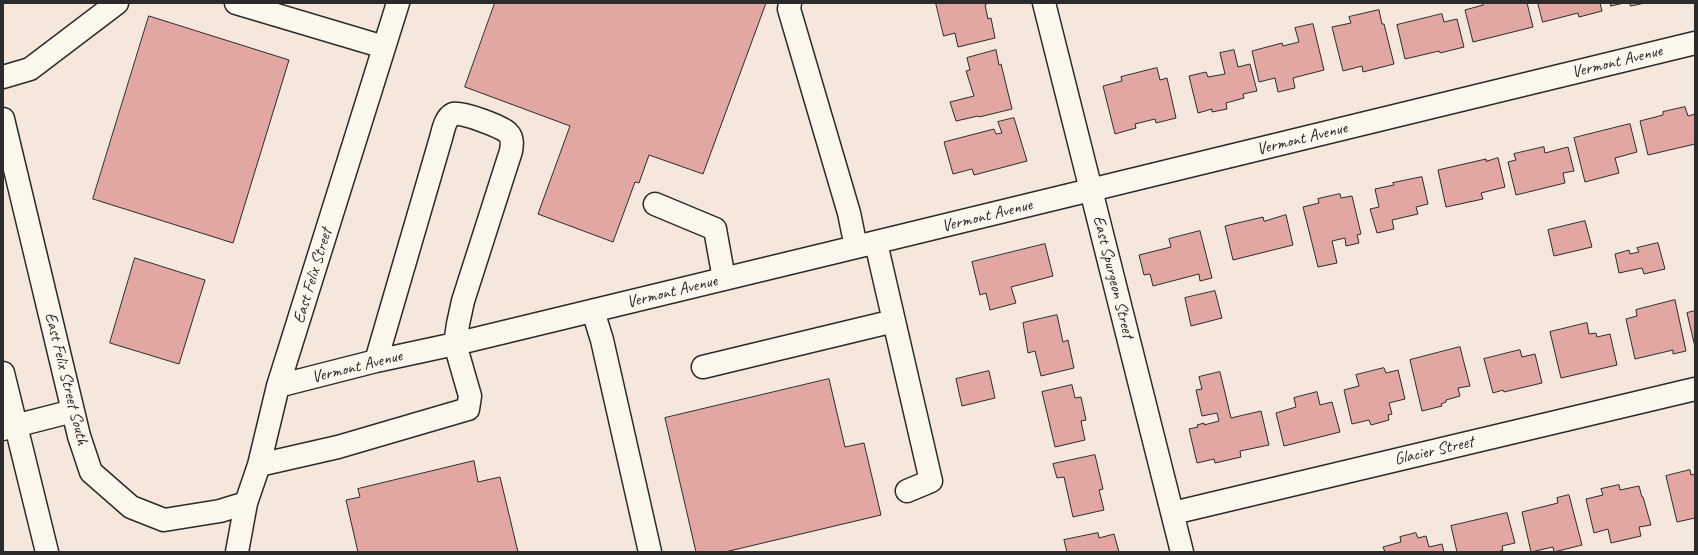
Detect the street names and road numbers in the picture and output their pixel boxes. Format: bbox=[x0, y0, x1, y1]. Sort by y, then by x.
street label: Vermont Avenue bbox=[1570, 41, 1664, 83]
street label: Vermont Avenue bbox=[1255, 118, 1349, 160]
street label: Vermont Avenue bbox=[940, 195, 1034, 237]
street label: East Spurgeon Street bbox=[1088, 214, 1138, 340]
street label: East Felix Street bbox=[289, 226, 337, 326]
street label: Vermont Avenue bbox=[625, 271, 719, 313]
street label: East Felix Street South bbox=[40, 311, 92, 447]
street label: Vermont Avenue bbox=[310, 346, 404, 388]
street label: Glacier Street bbox=[1392, 432, 1476, 470]

